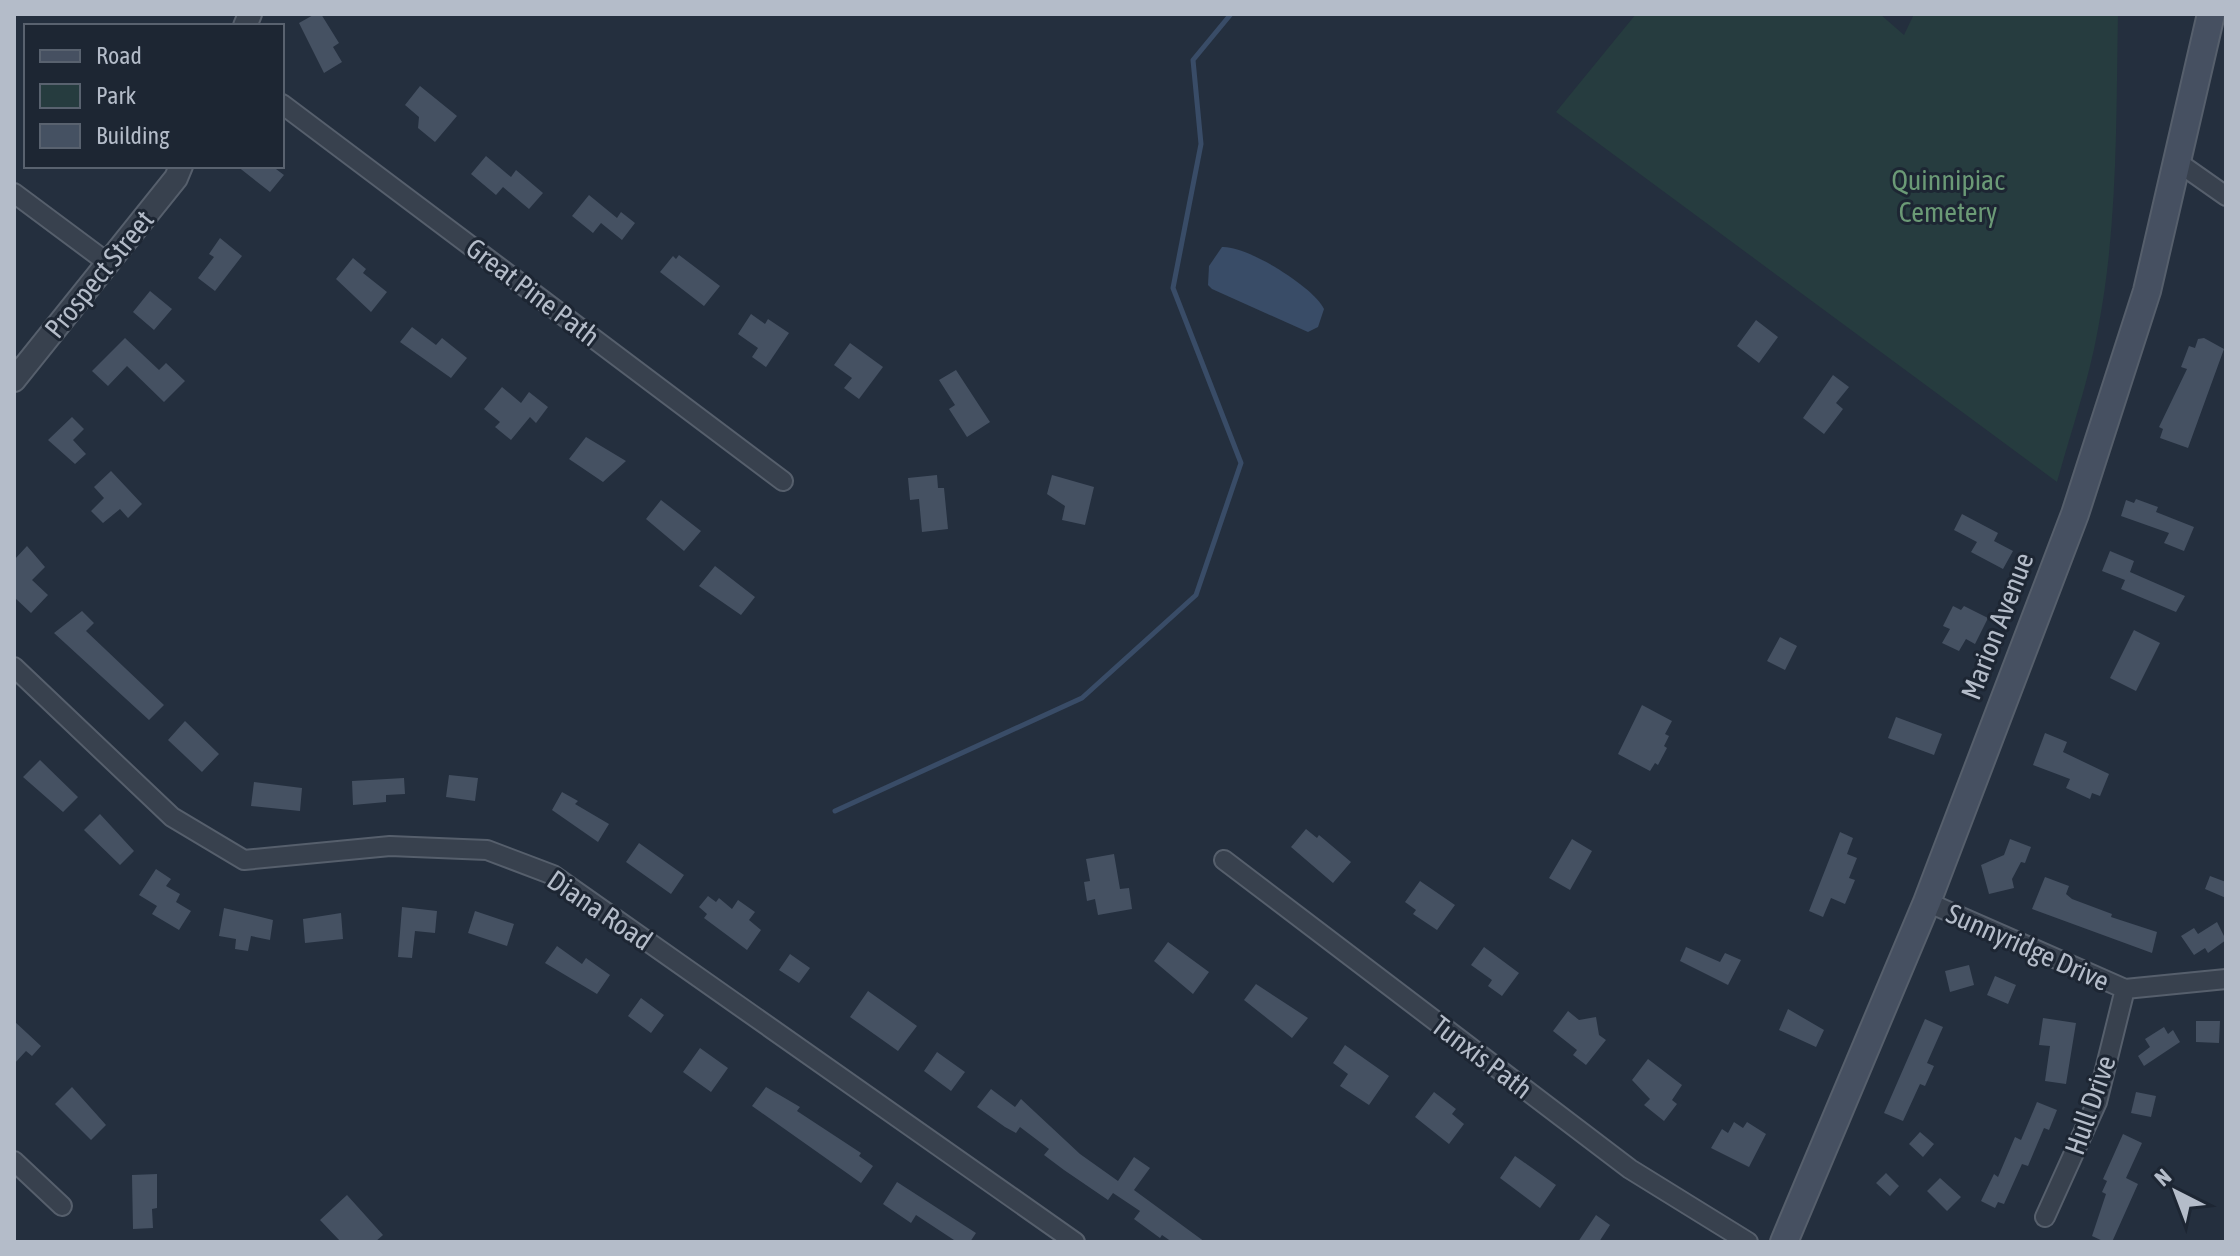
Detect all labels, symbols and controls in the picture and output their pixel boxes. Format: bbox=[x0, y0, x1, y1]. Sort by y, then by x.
legend bbox=[24, 24, 284, 168]
text: Road bbox=[96, 42, 142, 69]
text: Park bbox=[96, 82, 137, 109]
text: Building bbox=[96, 122, 170, 149]
park label: Quinnipiac Cemetery bbox=[1891, 164, 2005, 228]
street label: Prospect Street bbox=[38, 204, 160, 344]
street label: Great Pine Path bbox=[460, 232, 606, 352]
street label: Marion Avenue bbox=[1954, 548, 2040, 704]
street label: Diana Road bbox=[542, 863, 658, 957]
street label: Sunnyridge Drive bbox=[1942, 897, 2114, 997]
street label: Tunxis Path bbox=[1426, 1009, 1538, 1105]
street label: Hull Drive bbox=[2058, 1051, 2122, 1159]
north arrow bbox=[2136, 1152, 2216, 1232]
text: N bbox=[2149, 1163, 2176, 1191]

